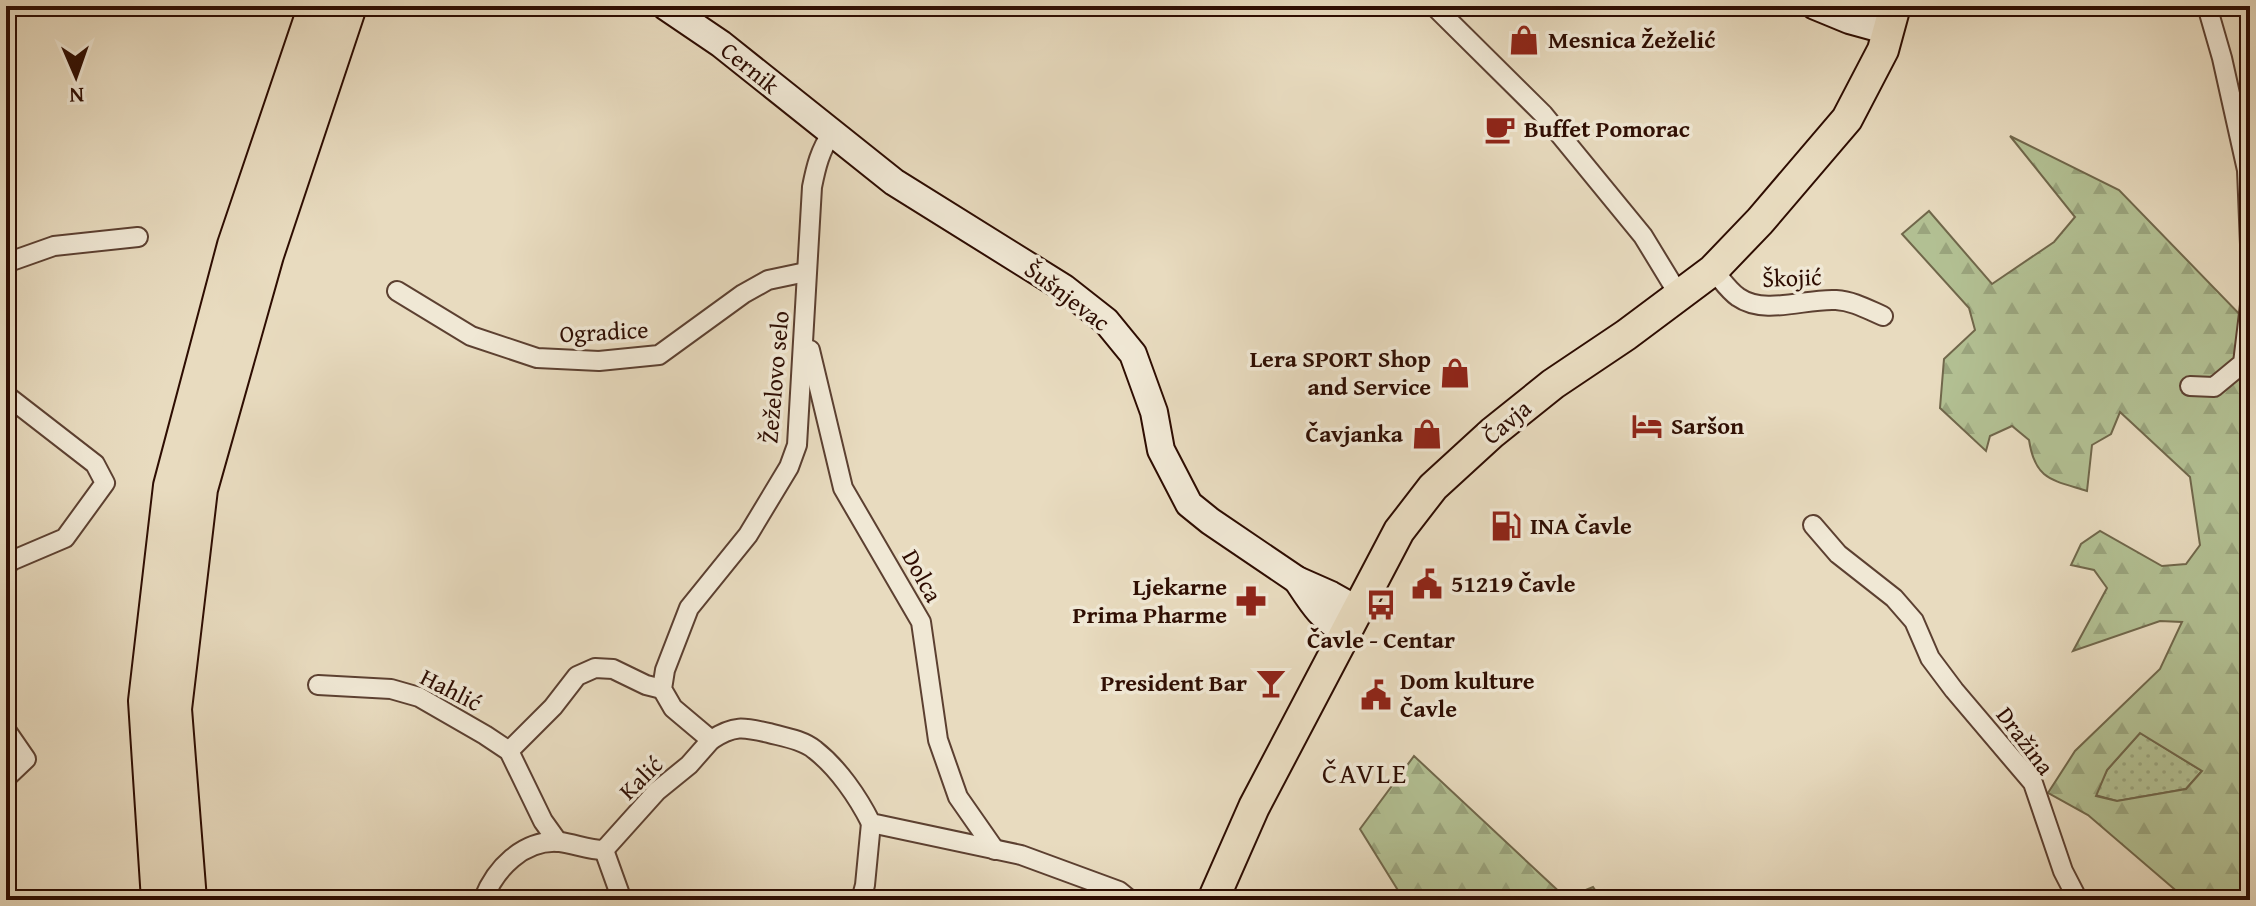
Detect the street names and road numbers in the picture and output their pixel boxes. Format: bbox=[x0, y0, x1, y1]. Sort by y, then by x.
street label: Cernik bbox=[713, 33, 788, 103]
street label: Šušnjevac bbox=[1017, 252, 1118, 340]
street label: Škojić bbox=[1762, 259, 1823, 296]
street label: Žeželovo selo bbox=[751, 309, 798, 445]
street label: Ogradice bbox=[559, 312, 649, 351]
street label: Čavja bbox=[1475, 391, 1539, 452]
street label: Dolca bbox=[894, 543, 952, 609]
street label: Hahlić bbox=[414, 659, 488, 720]
street label: Dražina bbox=[1988, 699, 2063, 783]
street label: Kalić bbox=[611, 747, 671, 808]

